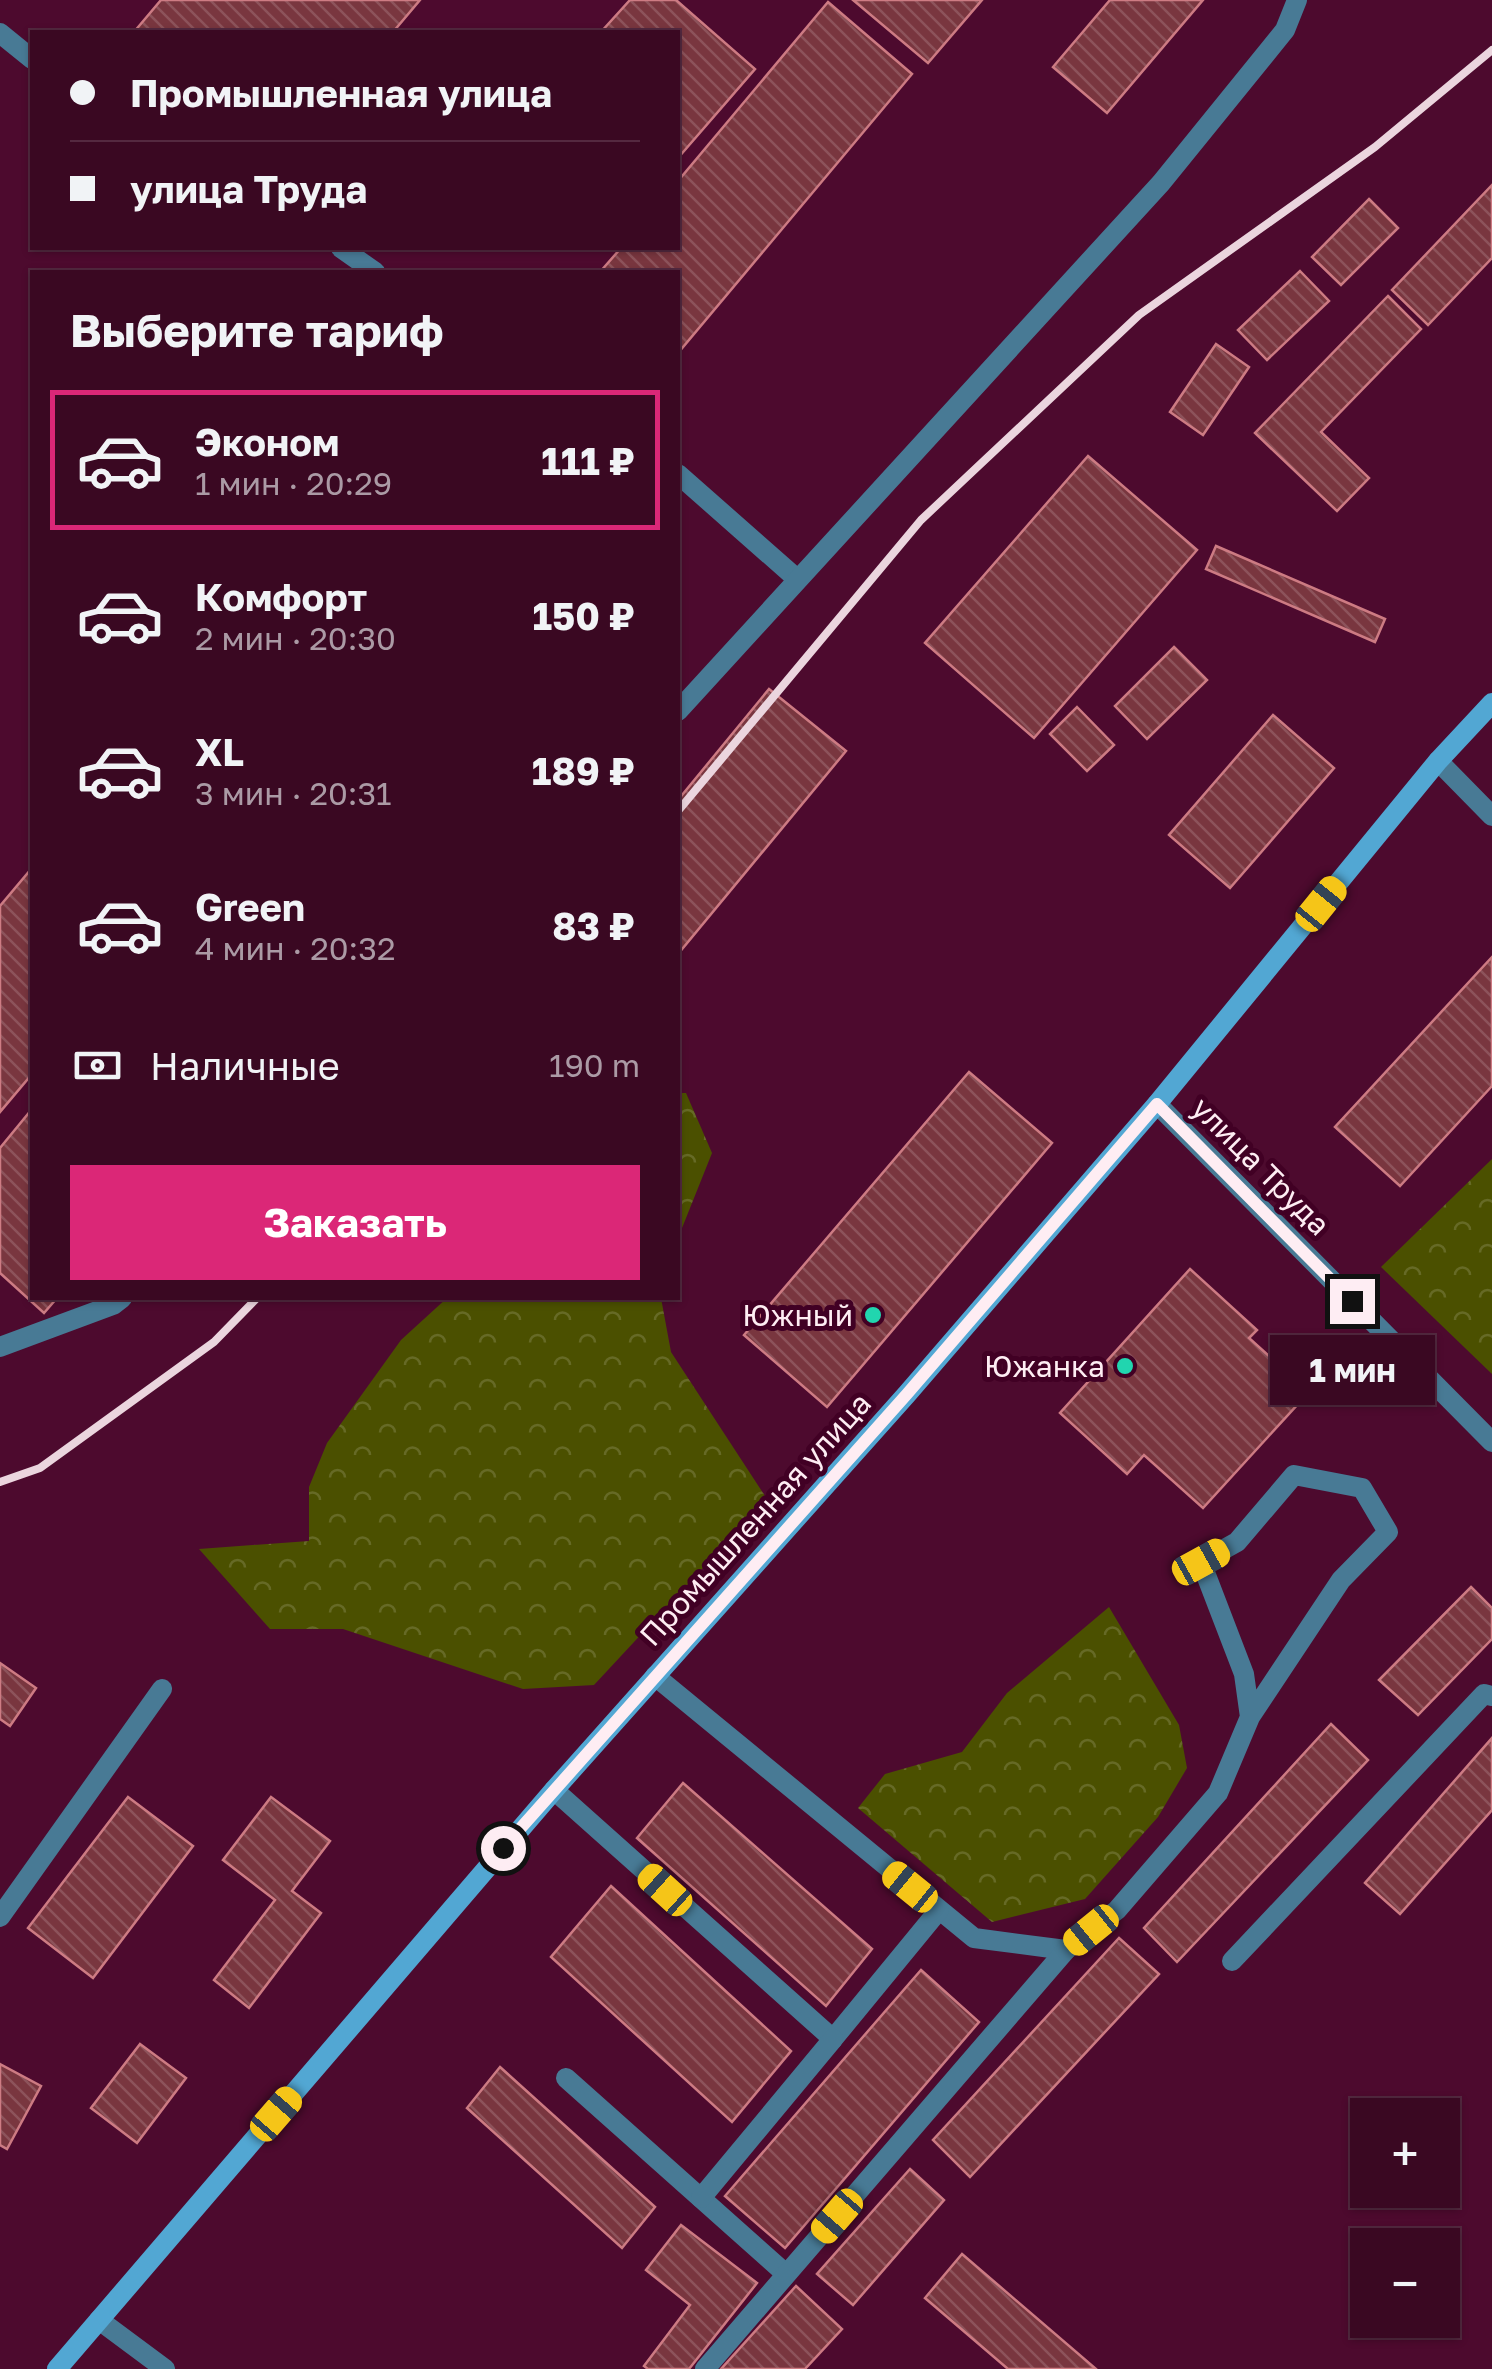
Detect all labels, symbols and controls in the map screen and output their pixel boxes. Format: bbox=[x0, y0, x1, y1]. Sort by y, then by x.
text: Промышленная улица bbox=[130, 70, 552, 115]
text: улица Труда bbox=[130, 166, 367, 211]
text: Выберите тариф bbox=[70, 303, 444, 357]
icon: car bbox=[75, 415, 165, 505]
text: Эконом bbox=[195, 419, 339, 464]
text: 111 ₽ bbox=[541, 438, 635, 483]
text: 1 мин · 20:29 bbox=[195, 464, 392, 502]
icon: car bbox=[75, 570, 165, 660]
text: Комфорт bbox=[195, 574, 367, 619]
text: 150 ₽ bbox=[532, 593, 635, 638]
text: 2 мин · 20:30 bbox=[195, 619, 396, 657]
icon: car bbox=[75, 725, 165, 815]
text: XL bbox=[195, 729, 244, 774]
text: 189 ₽ bbox=[532, 748, 635, 793]
text: 3 мин · 20:31 bbox=[195, 774, 392, 812]
car bbox=[1290, 871, 1352, 937]
icon: car bbox=[75, 880, 165, 970]
text: Green bbox=[195, 884, 305, 929]
text: 83 ₽ bbox=[552, 903, 635, 948]
text: 4 мин · 20:32 bbox=[195, 929, 395, 967]
icon: cash bbox=[70, 1038, 125, 1093]
text: Наличные bbox=[150, 1043, 340, 1088]
text: 190 m bbox=[549, 1046, 640, 1084]
street label: улица Труда bbox=[1184, 1089, 1338, 1243]
button: Заказать bbox=[70, 1165, 640, 1280]
route end bbox=[1330, 1279, 1375, 1324]
place label: Южный bbox=[742, 1297, 853, 1333]
marker: Южный bbox=[862, 1304, 884, 1326]
callout: 1 мин bbox=[1270, 1336, 1434, 1406]
place label: Южанка bbox=[984, 1348, 1105, 1384]
text: 1 мин bbox=[1309, 1351, 1396, 1389]
marker: Южанка bbox=[1114, 1355, 1136, 1377]
street label: Промышленная улица bbox=[632, 1385, 878, 1653]
car bbox=[1167, 1534, 1235, 1590]
route start bbox=[481, 1826, 526, 1871]
car bbox=[877, 1856, 943, 1918]
car bbox=[633, 1859, 697, 1921]
car bbox=[1058, 1899, 1124, 1961]
car bbox=[245, 2082, 307, 2146]
map controls bbox=[1350, 2098, 1460, 2338]
button: + bbox=[1350, 2098, 1460, 2208]
car bbox=[806, 2184, 868, 2248]
button: − bbox=[1350, 2228, 1460, 2338]

